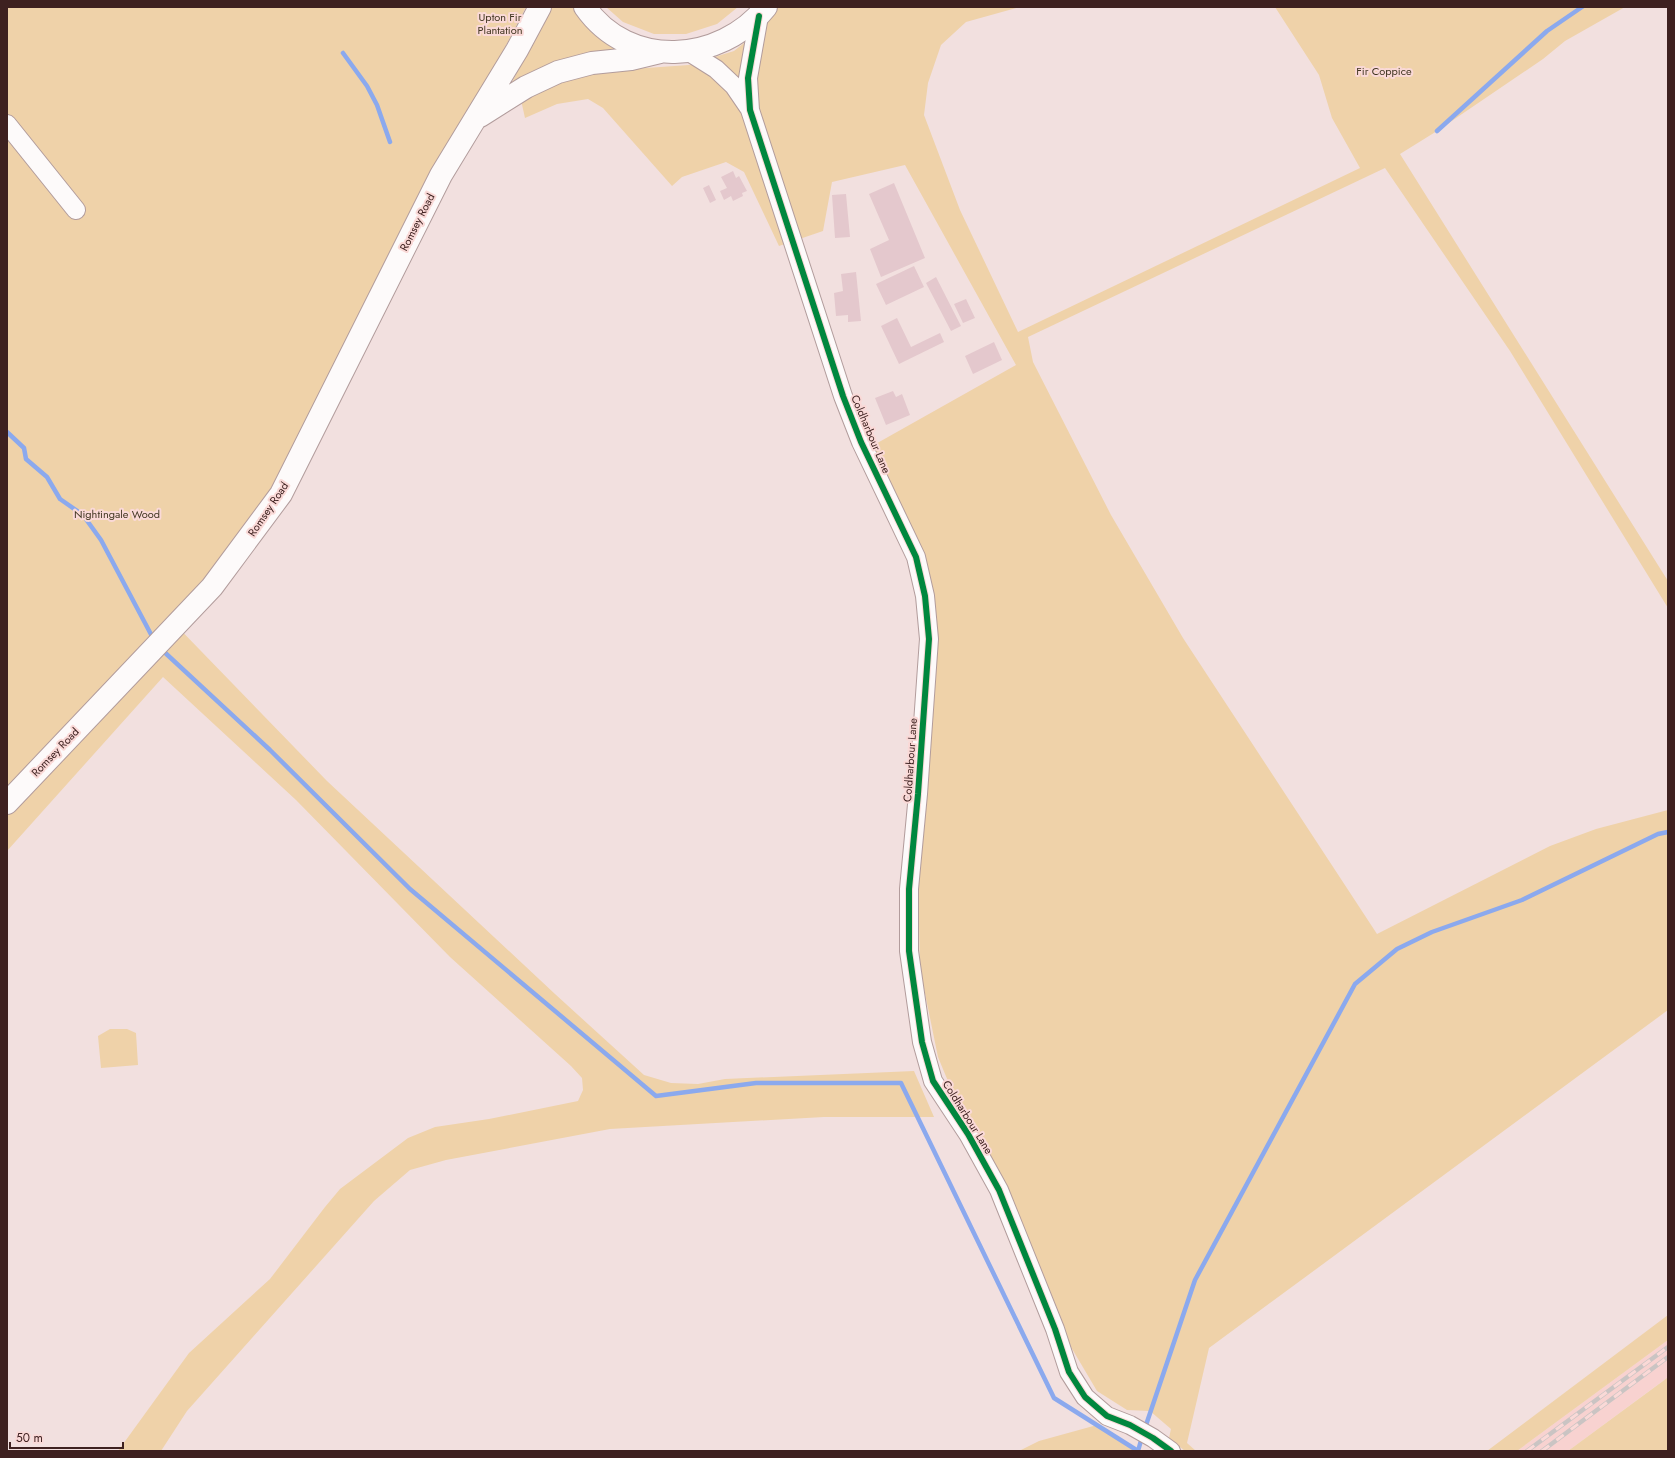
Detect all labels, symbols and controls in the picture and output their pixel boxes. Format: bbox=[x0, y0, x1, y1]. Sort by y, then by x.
park label: Upton Fir Plantation bbox=[478, 9, 522, 38]
park label: Fir Coppice bbox=[1356, 63, 1412, 79]
street label: Romsey Road bbox=[396, 191, 438, 253]
street label: Coldharbour Lane bbox=[847, 392, 895, 476]
street label: Romsey Road bbox=[244, 479, 292, 539]
park label: Nightingale Wood bbox=[74, 506, 160, 522]
street label: Coldharbour Lane bbox=[899, 717, 921, 802]
street label: Romsey Road bbox=[28, 724, 82, 780]
street label: Coldharbour Lane bbox=[939, 1077, 997, 1157]
scale bar bbox=[10, 1424, 123, 1450]
text: 50 m bbox=[16, 1429, 43, 1447]

